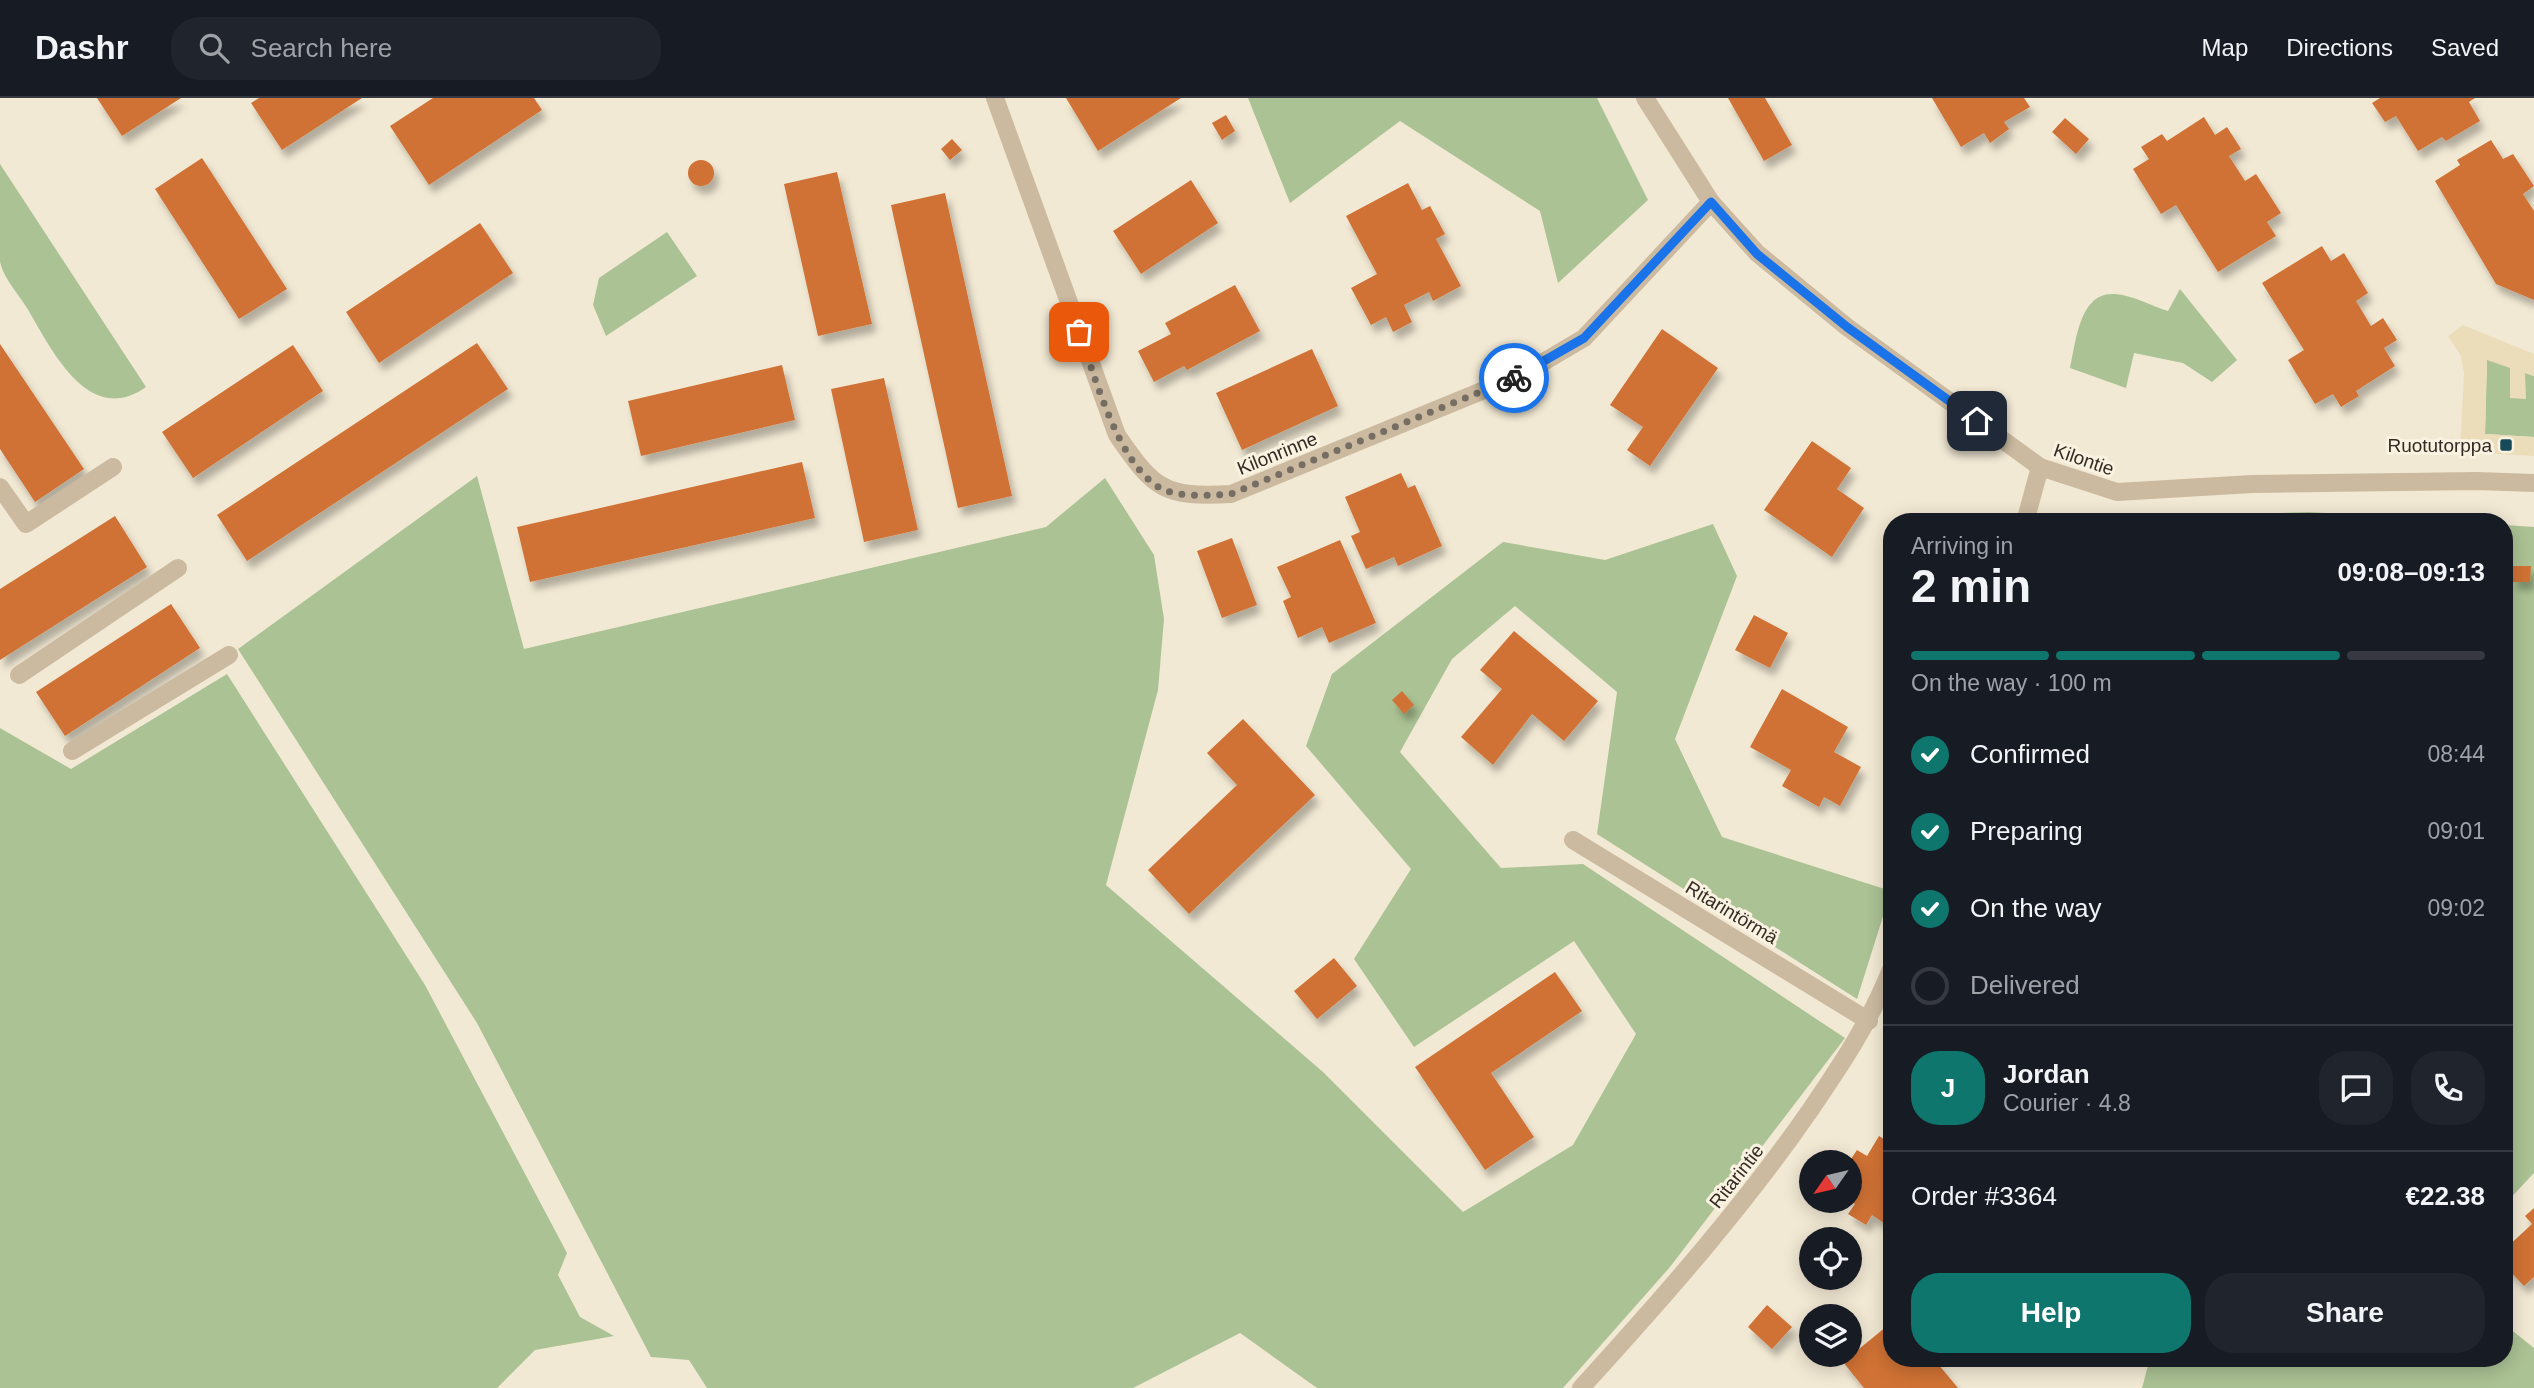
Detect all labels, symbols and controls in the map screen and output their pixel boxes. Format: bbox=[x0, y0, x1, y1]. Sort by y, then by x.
search box bbox=[171, 17, 661, 80]
text: Dashr bbox=[35, 29, 129, 66]
icon: search bbox=[195, 29, 233, 67]
text: Search here bbox=[251, 33, 392, 63]
text: Map bbox=[2202, 34, 2248, 61]
text: Directions bbox=[2286, 34, 2393, 61]
text: Saved bbox=[2431, 34, 2499, 61]
pin bbox=[1049, 302, 1109, 362]
icon: bag bbox=[1060, 313, 1098, 351]
courier bbox=[1479, 343, 1549, 413]
icon: bike bbox=[1495, 359, 1533, 397]
pin bbox=[1947, 391, 2007, 451]
icon: home bbox=[1958, 402, 1996, 440]
street label: Kilonrinne bbox=[1234, 428, 1320, 479]
place label: Ruotutorppa bbox=[2387, 435, 2492, 456]
marker: Ruotutorppa bbox=[2498, 437, 2514, 453]
street label: Kilontie bbox=[2051, 439, 2117, 480]
text: Arriving in bbox=[1911, 533, 2013, 559]
text: 09:08–09:13 bbox=[2338, 557, 2485, 587]
text: 2 min bbox=[1911, 560, 2031, 612]
text: On the way · 100 m bbox=[1911, 670, 2112, 696]
icon: check bbox=[1911, 736, 1949, 774]
text: Confirmed bbox=[1970, 739, 2090, 769]
text: 08:44 bbox=[2427, 741, 2485, 767]
icon: check bbox=[1911, 813, 1949, 851]
text: Preparing bbox=[1970, 816, 2083, 846]
text: 09:01 bbox=[2427, 818, 2485, 844]
street label: Ritarintörmä bbox=[1682, 877, 1782, 948]
icon: check bbox=[1911, 890, 1949, 928]
text: On the way bbox=[1970, 893, 2102, 923]
text: 09:02 bbox=[2427, 895, 2485, 921]
text: Delivered bbox=[1970, 970, 2080, 1000]
button: chat bbox=[2319, 1051, 2393, 1125]
button: phone bbox=[2411, 1051, 2485, 1125]
text: Jordan bbox=[2003, 1059, 2090, 1089]
text: J bbox=[1941, 1073, 1955, 1103]
text: Courier · 4.8 bbox=[2003, 1090, 2131, 1116]
street label: Ritarintie bbox=[1705, 1140, 1768, 1212]
north arrow bbox=[1799, 1150, 1862, 1213]
map controls bbox=[1799, 1150, 1862, 1367]
text: Order #3364 bbox=[1911, 1181, 2057, 1211]
text: €22.38 bbox=[2405, 1181, 2485, 1211]
button: locate bbox=[1799, 1227, 1862, 1290]
button: Help bbox=[1911, 1273, 2191, 1353]
button: Share bbox=[2205, 1273, 2485, 1353]
button: layers bbox=[1799, 1304, 1862, 1367]

